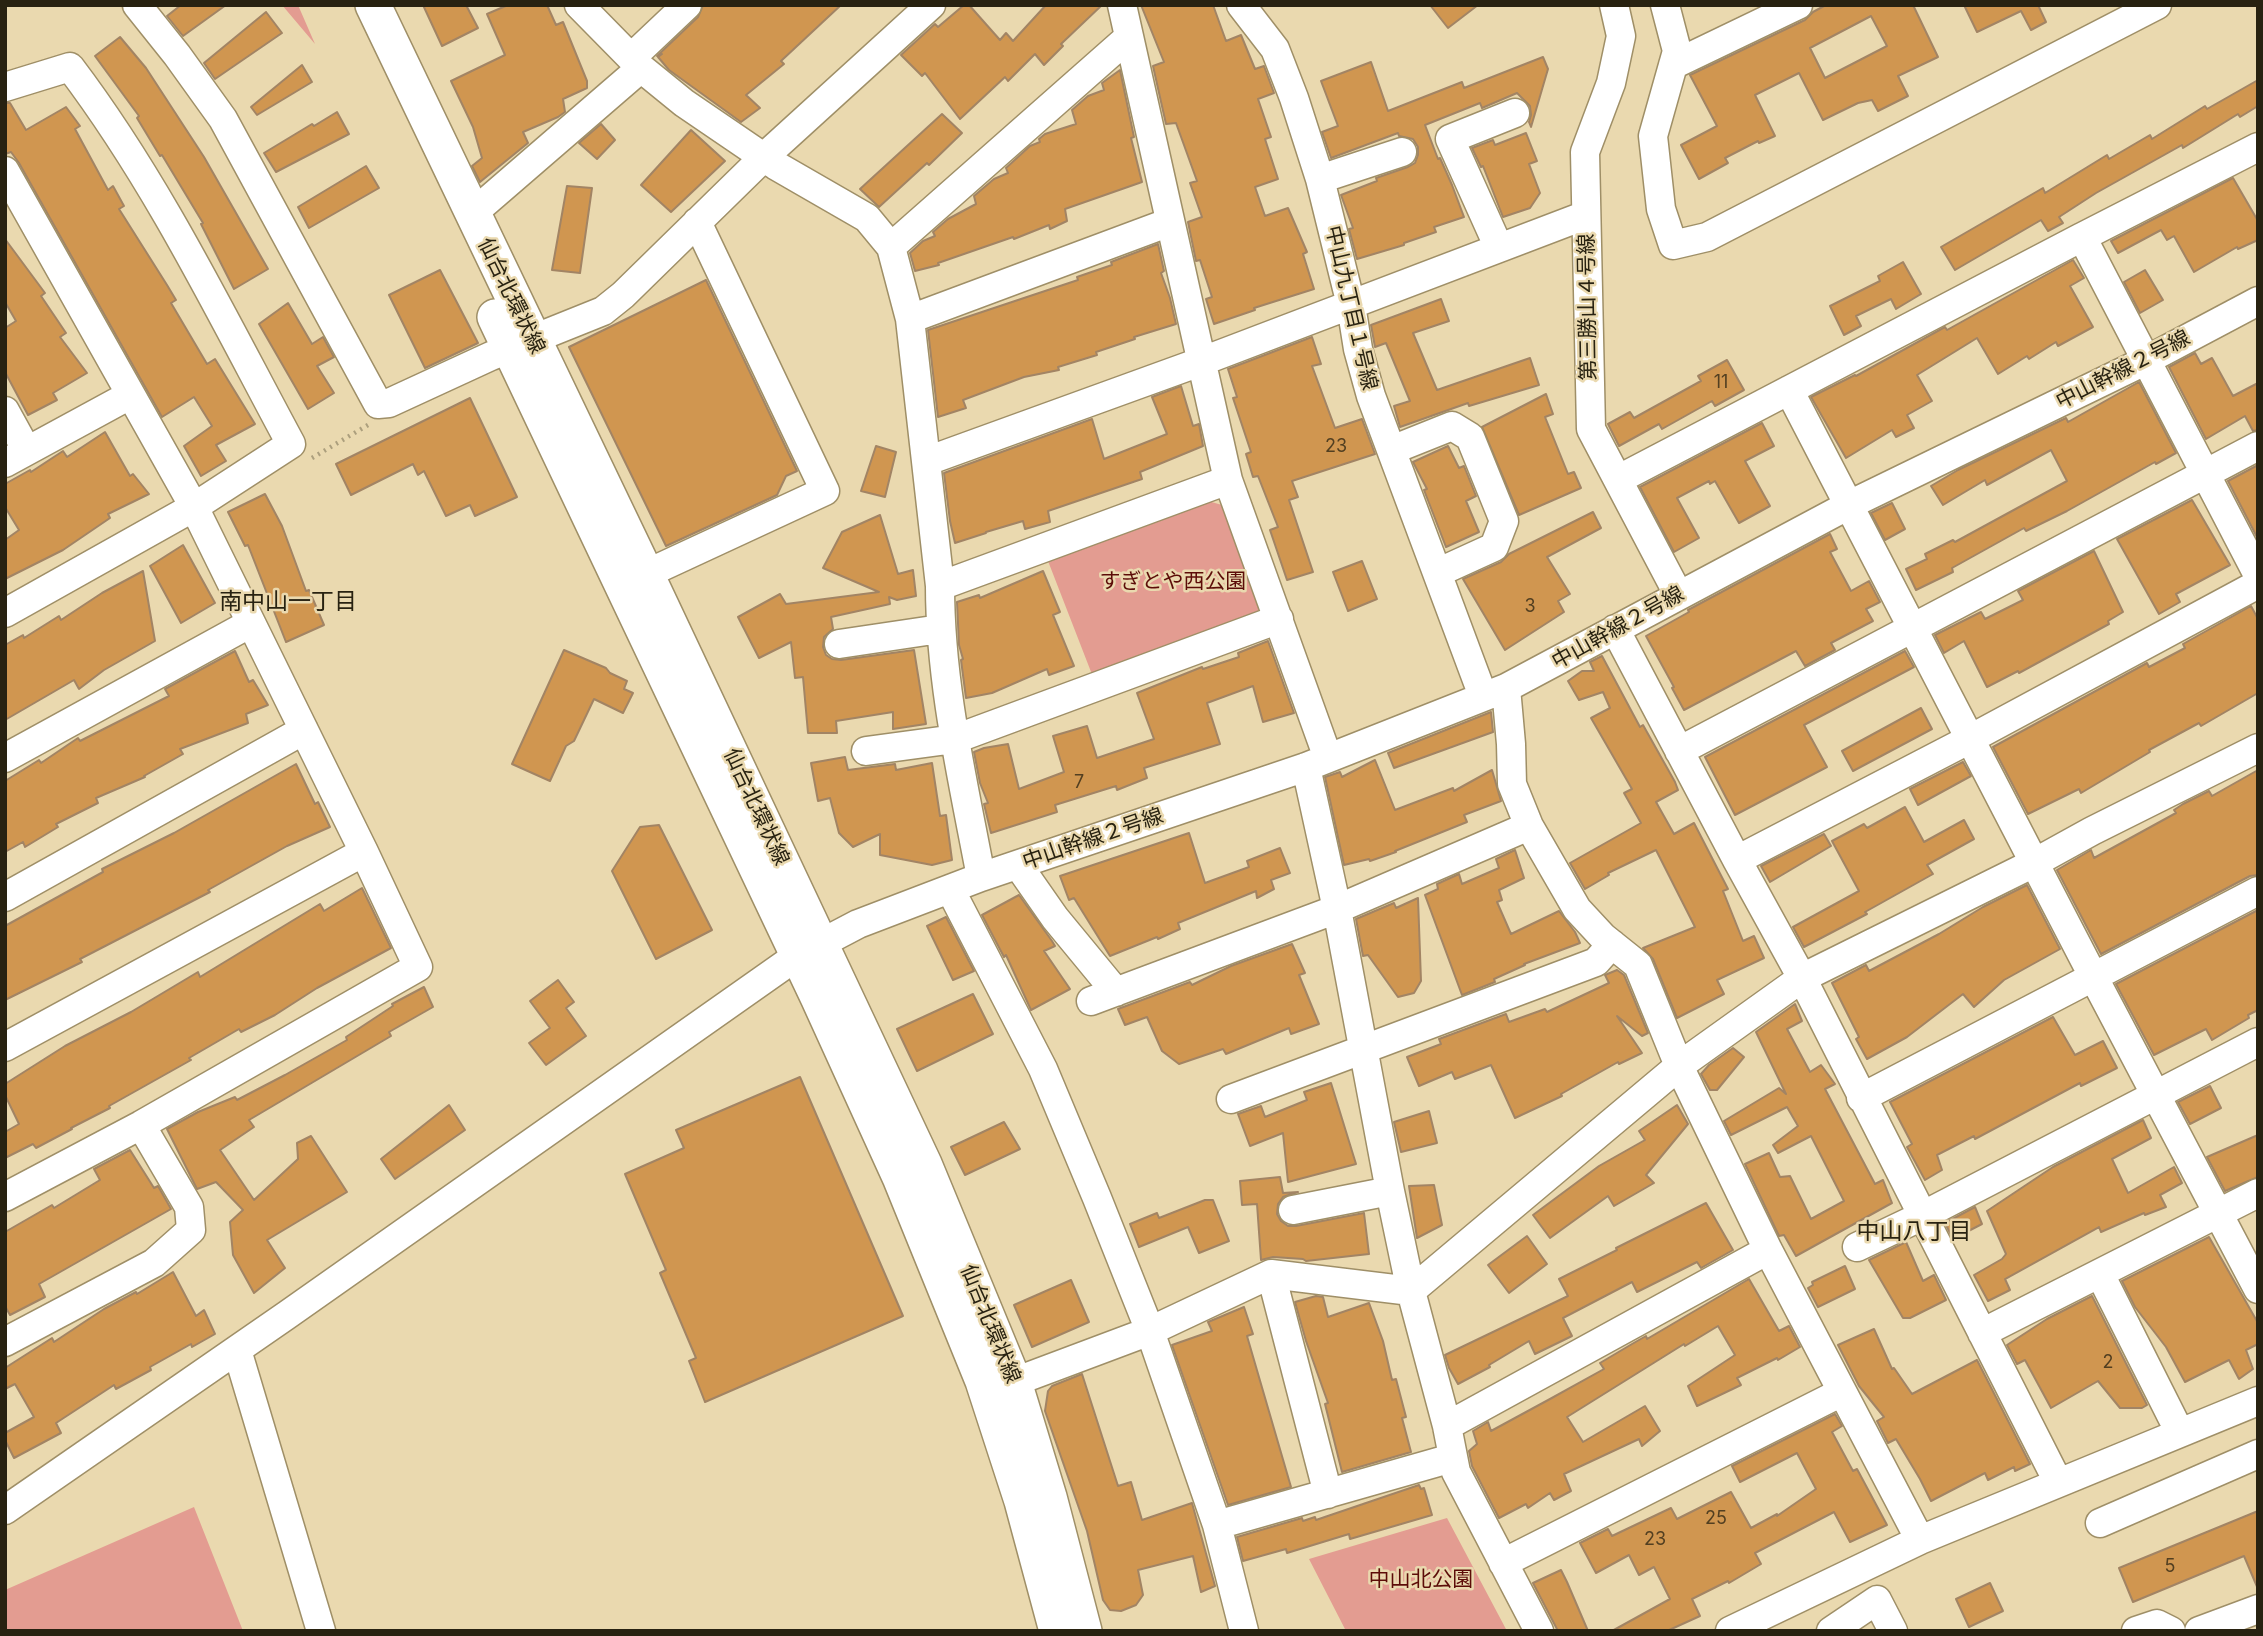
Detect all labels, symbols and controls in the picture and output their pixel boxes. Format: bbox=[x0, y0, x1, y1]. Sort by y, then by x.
street label: 中山九丁目１号線 bbox=[1320, 223, 1382, 393]
street label: 第三勝山４号線 bbox=[1574, 233, 1602, 381]
street label: 仙台北環状線 bbox=[472, 234, 550, 358]
street label: 中山幹線２号線 bbox=[2052, 325, 2194, 415]
house number: 11 bbox=[1714, 372, 1728, 394]
house number: 23 bbox=[1325, 436, 1347, 458]
park label: すぎとや西公園 bbox=[1100, 569, 1246, 595]
street label: 中山幹線２号線 bbox=[1548, 581, 1688, 675]
district label: 南中山一丁目 bbox=[219, 588, 357, 616]
house number: 3 bbox=[1524, 596, 1536, 618]
street label: 仙台北環状線 bbox=[718, 745, 794, 869]
house number: 7 bbox=[1074, 772, 1084, 794]
street label: 中山幹線２号線 bbox=[1019, 803, 1167, 875]
district label: 中山八丁目 bbox=[1857, 1218, 1971, 1246]
street label: 仙台北環状線 bbox=[955, 1261, 1025, 1387]
house number: 2 bbox=[2103, 1352, 2113, 1374]
house number: 25 bbox=[1705, 1508, 1727, 1530]
house number: 23 bbox=[1644, 1529, 1666, 1551]
house number: 5 bbox=[2165, 1556, 2175, 1578]
park label: 中山北公園 bbox=[1369, 1567, 1473, 1593]

